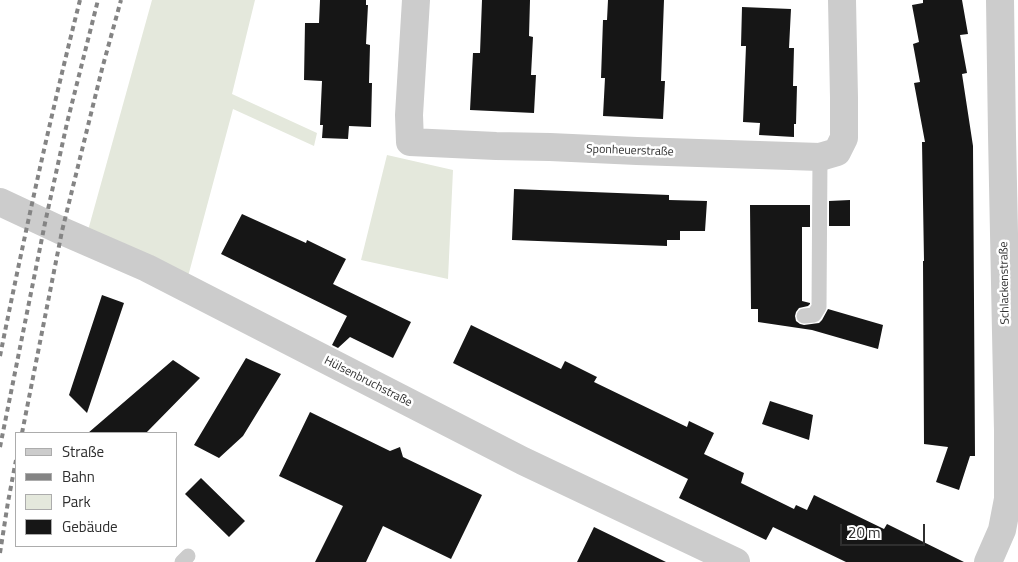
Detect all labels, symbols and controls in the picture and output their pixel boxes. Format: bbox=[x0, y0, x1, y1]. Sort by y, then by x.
street label: Sponheuerstraße bbox=[586, 142, 674, 160]
street label: Schlackenstraße bbox=[997, 241, 1013, 325]
street label: Hülsenbruchstraße bbox=[322, 354, 414, 410]
legend bbox=[15, 432, 178, 547]
text: Straße bbox=[62, 440, 104, 463]
text: Bahn bbox=[62, 465, 95, 488]
text: Park bbox=[62, 490, 91, 513]
scale bar bbox=[843, 514, 928, 546]
text: Gebäude bbox=[62, 515, 118, 538]
text: 20 m bbox=[848, 521, 881, 544]

